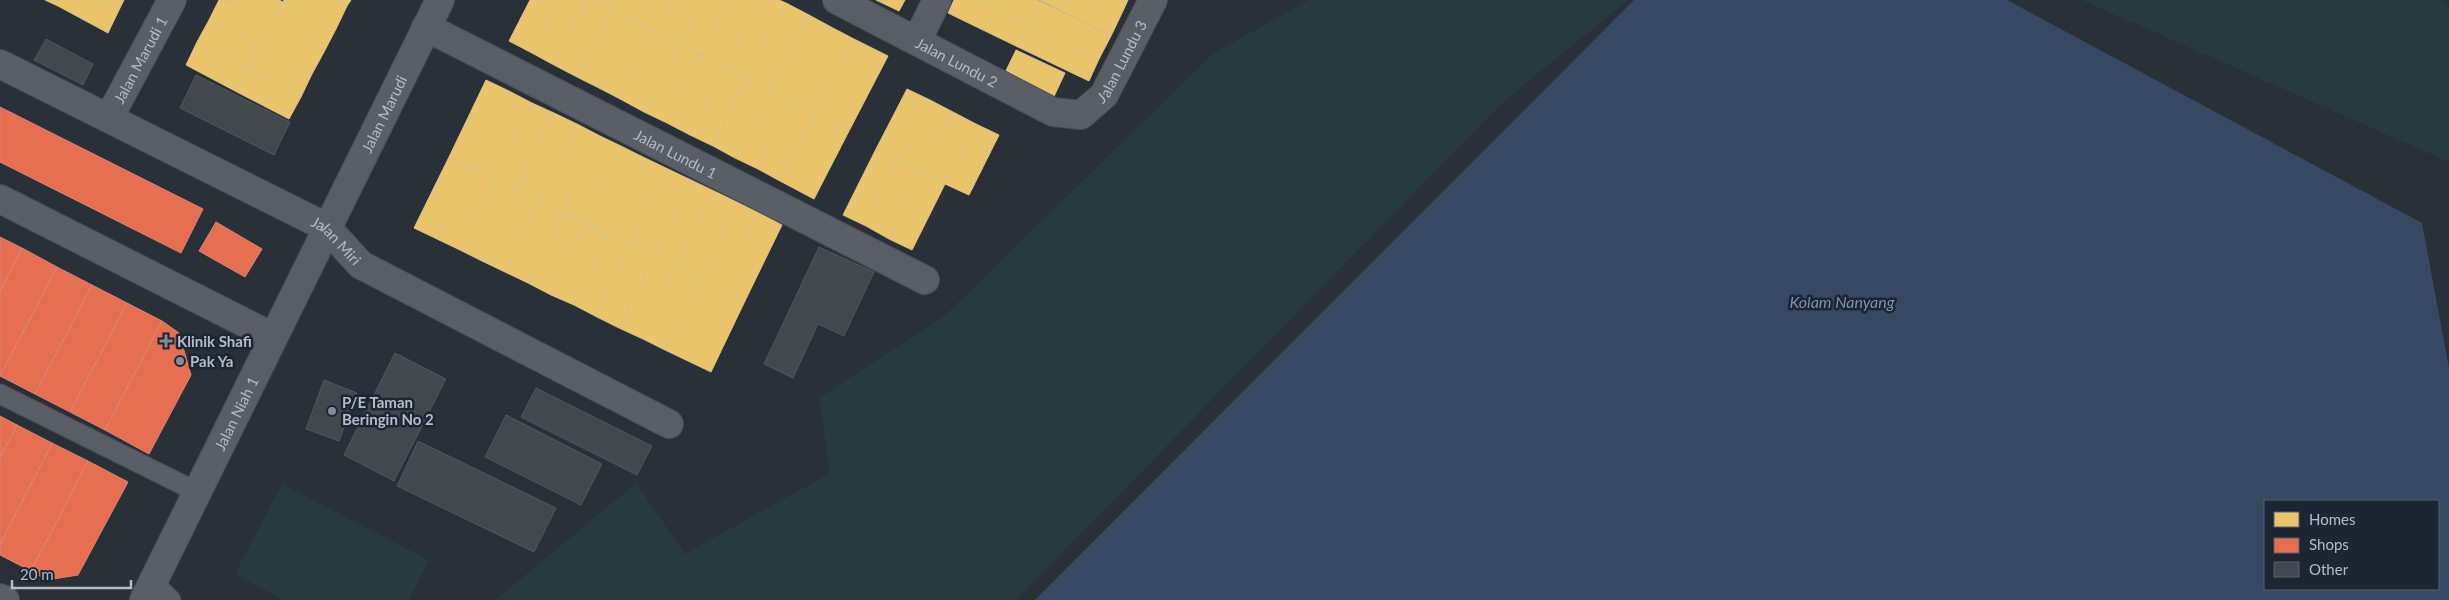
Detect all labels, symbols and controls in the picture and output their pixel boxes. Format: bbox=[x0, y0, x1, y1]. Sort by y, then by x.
street label: Jalan Marudi 1 bbox=[109, 13, 171, 107]
street label: Jalan Lundu 3 bbox=[1093, 17, 1150, 106]
street label: Jalan Lundu 2 bbox=[913, 33, 1001, 91]
street label: Jalan Marudi bbox=[357, 72, 410, 155]
street label: Jalan Lundu 1 bbox=[631, 125, 720, 182]
street label: Jalan Miri bbox=[308, 212, 365, 269]
water label: Kolam Nanyang bbox=[1789, 292, 1895, 311]
place label: Klinik Shafi bbox=[177, 332, 252, 350]
marker: Klinik Shafi bbox=[159, 334, 173, 348]
place label: Pak Ya bbox=[190, 352, 233, 370]
marker: Pak Ya bbox=[174, 355, 186, 367]
street label: Jalan Niah 1 bbox=[210, 374, 262, 453]
place label: P/E Taman Beringin No 2 bbox=[342, 393, 434, 428]
marker: P/E Taman Beringin No 2 bbox=[326, 405, 338, 417]
legend bbox=[2264, 500, 2439, 590]
text: Homes bbox=[2309, 510, 2355, 528]
text: Shops bbox=[2309, 535, 2349, 553]
scale bar bbox=[12, 558, 131, 590]
text: Other bbox=[2309, 560, 2349, 578]
text: 20 m bbox=[20, 565, 54, 583]

